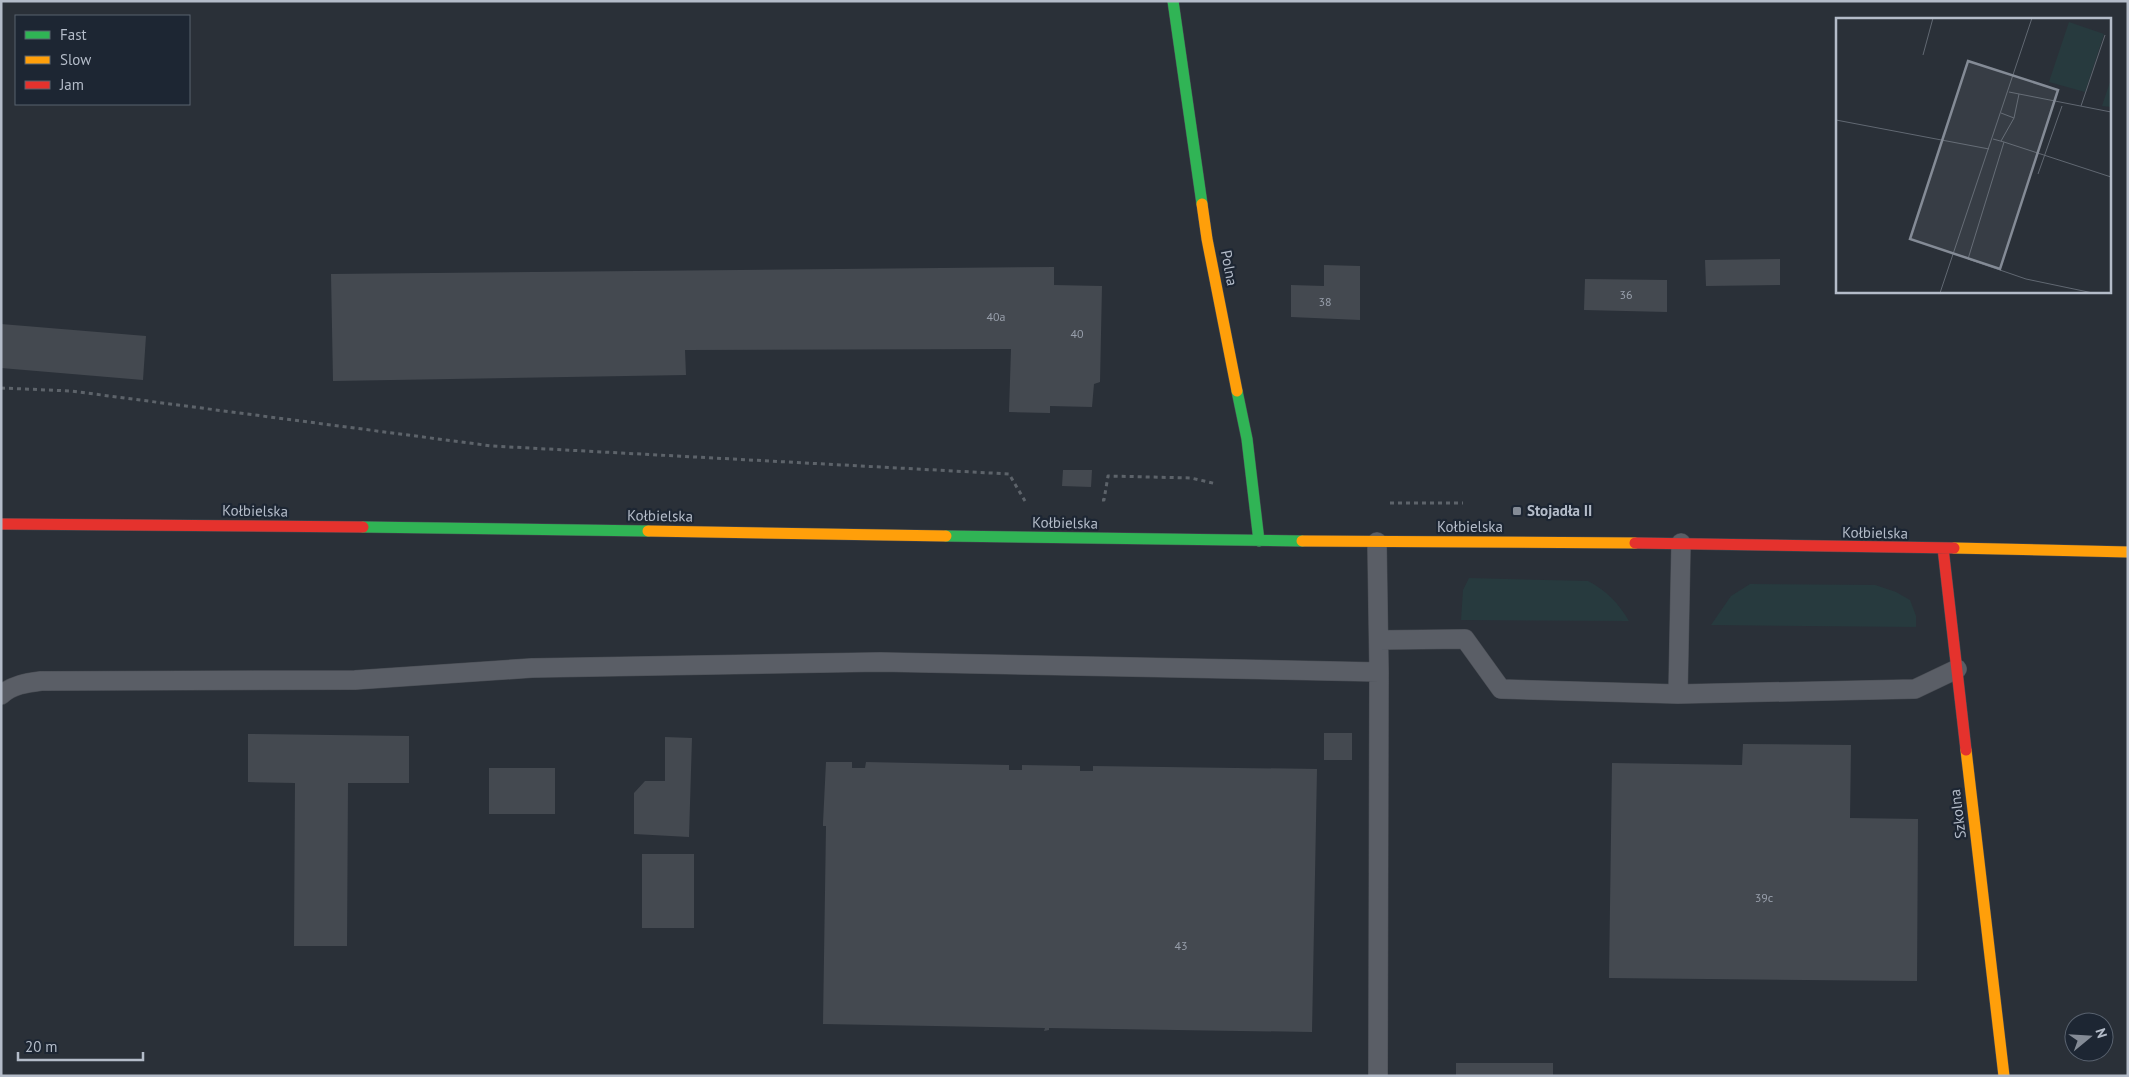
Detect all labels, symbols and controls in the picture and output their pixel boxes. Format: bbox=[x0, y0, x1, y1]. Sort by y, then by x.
legend bbox=[15, 15, 190, 105]
inset map bbox=[1836, 18, 2112, 292]
text: Fast bbox=[60, 25, 87, 44]
text: Slow bbox=[60, 50, 91, 69]
text: Jam bbox=[59, 75, 84, 94]
street label: Polna bbox=[1217, 248, 1242, 287]
house number: 36 bbox=[1619, 287, 1633, 302]
house number: 38 bbox=[1318, 294, 1332, 309]
house number: 40a bbox=[986, 309, 1006, 324]
house number: 40 bbox=[1070, 326, 1084, 341]
street label: Kołbielska bbox=[222, 500, 288, 521]
place label: Stojadła II bbox=[1527, 501, 1592, 520]
street label: Kołbielska bbox=[627, 505, 693, 526]
marker: Stojadła II bbox=[1511, 505, 1523, 517]
street label: Kołbielska bbox=[1032, 512, 1098, 533]
street label: Kołbielska bbox=[1437, 517, 1503, 536]
street label: Kołbielska bbox=[1842, 522, 1908, 543]
street label: Szkolna bbox=[1945, 788, 1970, 840]
house number: 39c bbox=[1755, 890, 1774, 905]
house number: 43 bbox=[1174, 938, 1188, 953]
north arrow bbox=[2064, 1012, 2114, 1062]
text: N bbox=[2091, 1026, 2111, 1040]
scale bar bbox=[18, 1030, 142, 1062]
text: 20 m bbox=[25, 1037, 58, 1056]

